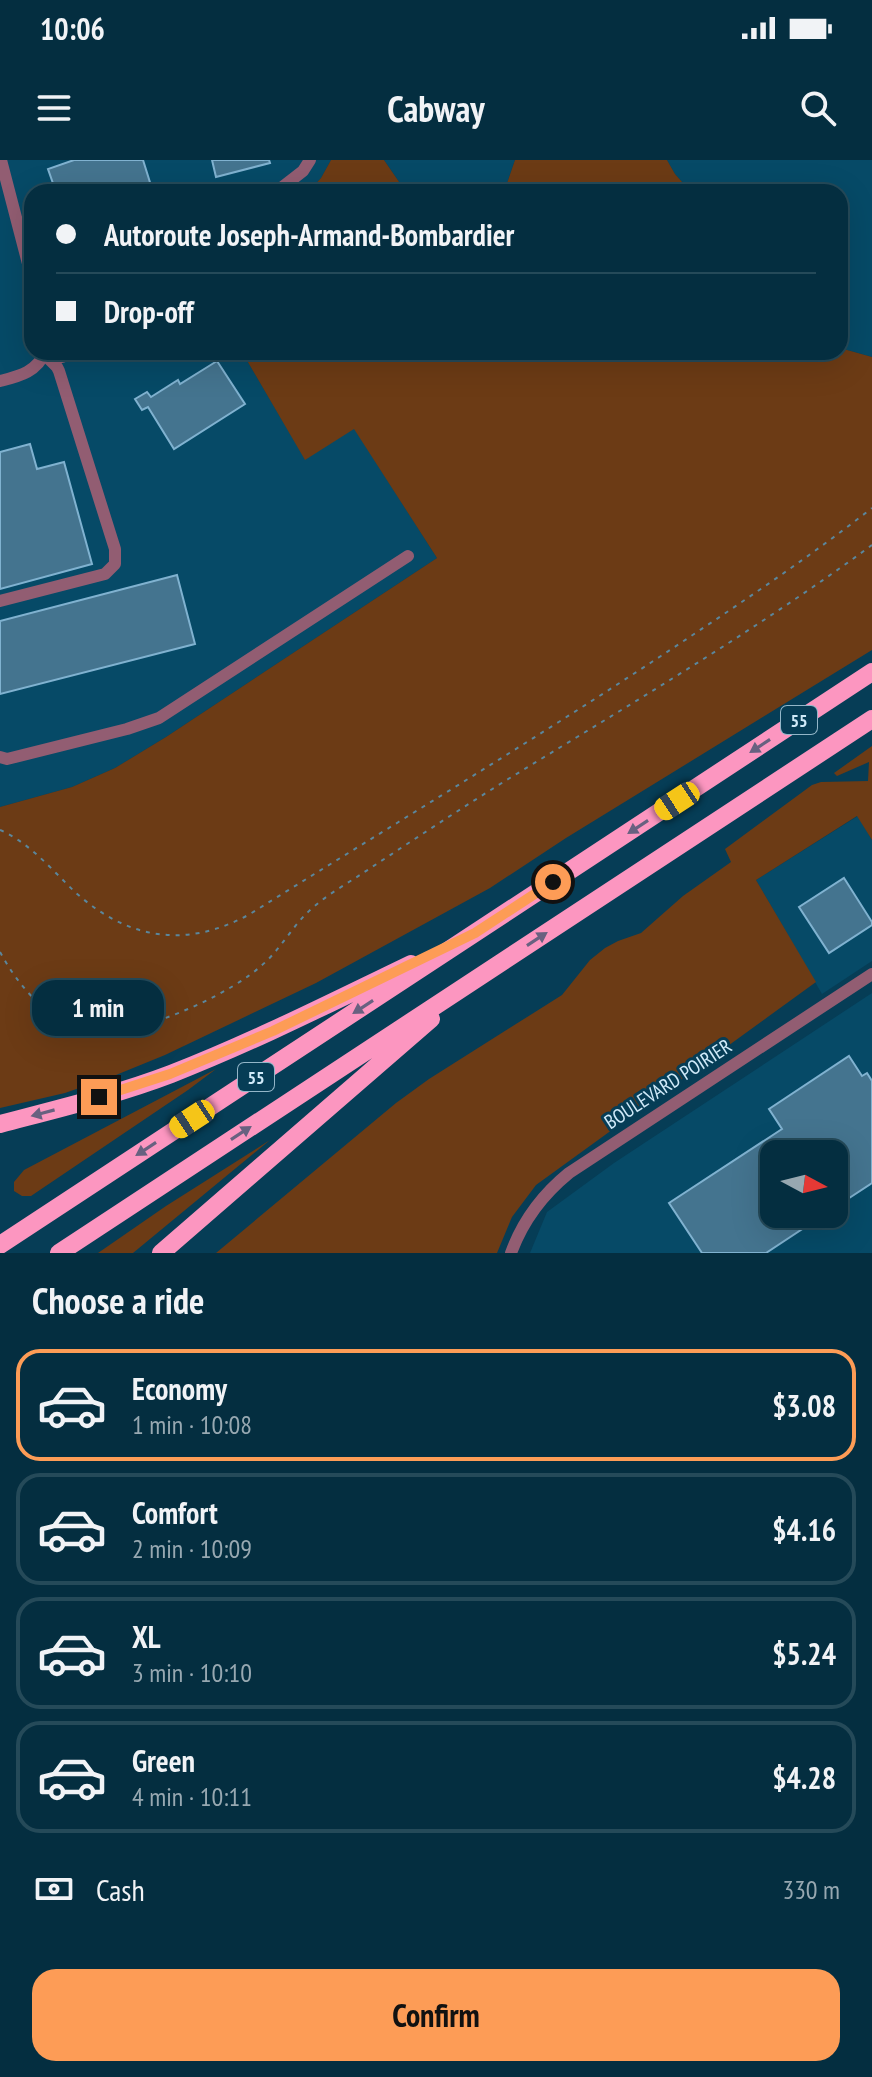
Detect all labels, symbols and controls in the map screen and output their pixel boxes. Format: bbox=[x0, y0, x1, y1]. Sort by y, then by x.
text: 10:06 bbox=[40, 9, 105, 48]
text: Cabway bbox=[387, 85, 485, 132]
icon: menu bbox=[32, 86, 76, 130]
icon: search bbox=[796, 86, 840, 130]
text: Autoroute Joseph-Armand-Bombardier bbox=[104, 215, 514, 254]
text: Drop-off bbox=[104, 292, 194, 331]
road number: 55 bbox=[781, 706, 817, 734]
one-way arrow bbox=[750, 738, 771, 753]
car bbox=[650, 778, 704, 824]
one-way arrow bbox=[627, 819, 648, 834]
route start bbox=[535, 864, 571, 900]
one-way arrow bbox=[527, 931, 548, 946]
callout: 1 min bbox=[33, 981, 165, 1037]
text: 1 min bbox=[72, 991, 124, 1024]
one-way arrow bbox=[352, 999, 374, 1013]
street label: BOULEVARD POIRIER bbox=[599, 1033, 737, 1135]
road number: 55 bbox=[238, 1063, 274, 1091]
route end bbox=[81, 1079, 117, 1115]
car bbox=[165, 1096, 219, 1142]
one-way arrow bbox=[31, 1107, 56, 1119]
one-way arrow bbox=[230, 1126, 251, 1141]
north arrow bbox=[760, 1140, 848, 1228]
map controls bbox=[760, 1140, 848, 1228]
one-way arrow bbox=[135, 1141, 156, 1156]
text: Choose a ride bbox=[32, 1277, 204, 1324]
icon: car bbox=[36, 1369, 108, 1441]
text: Economy bbox=[132, 1369, 227, 1408]
text: $3.08 bbox=[772, 1386, 836, 1425]
text: 1 min · 10:08 bbox=[132, 1408, 252, 1441]
icon: car bbox=[36, 1493, 108, 1565]
text: Comfort bbox=[132, 1493, 218, 1532]
text: $4.16 bbox=[772, 1510, 836, 1549]
text: 2 min · 10:09 bbox=[132, 1532, 252, 1565]
icon: car bbox=[36, 1617, 108, 1689]
text: XL bbox=[132, 1617, 161, 1656]
text: $5.24 bbox=[772, 1634, 836, 1673]
text: 3 min · 10:10 bbox=[132, 1656, 252, 1689]
icon: car bbox=[36, 1741, 108, 1813]
text: Green bbox=[132, 1741, 195, 1780]
text: $4.28 bbox=[772, 1758, 836, 1797]
text: 4 min · 10:11 bbox=[132, 1780, 252, 1813]
icon: cash bbox=[32, 1867, 76, 1911]
text: Cash bbox=[96, 1870, 145, 1909]
text: 330 m bbox=[782, 1873, 840, 1906]
button: Confirm bbox=[32, 1969, 840, 2061]

